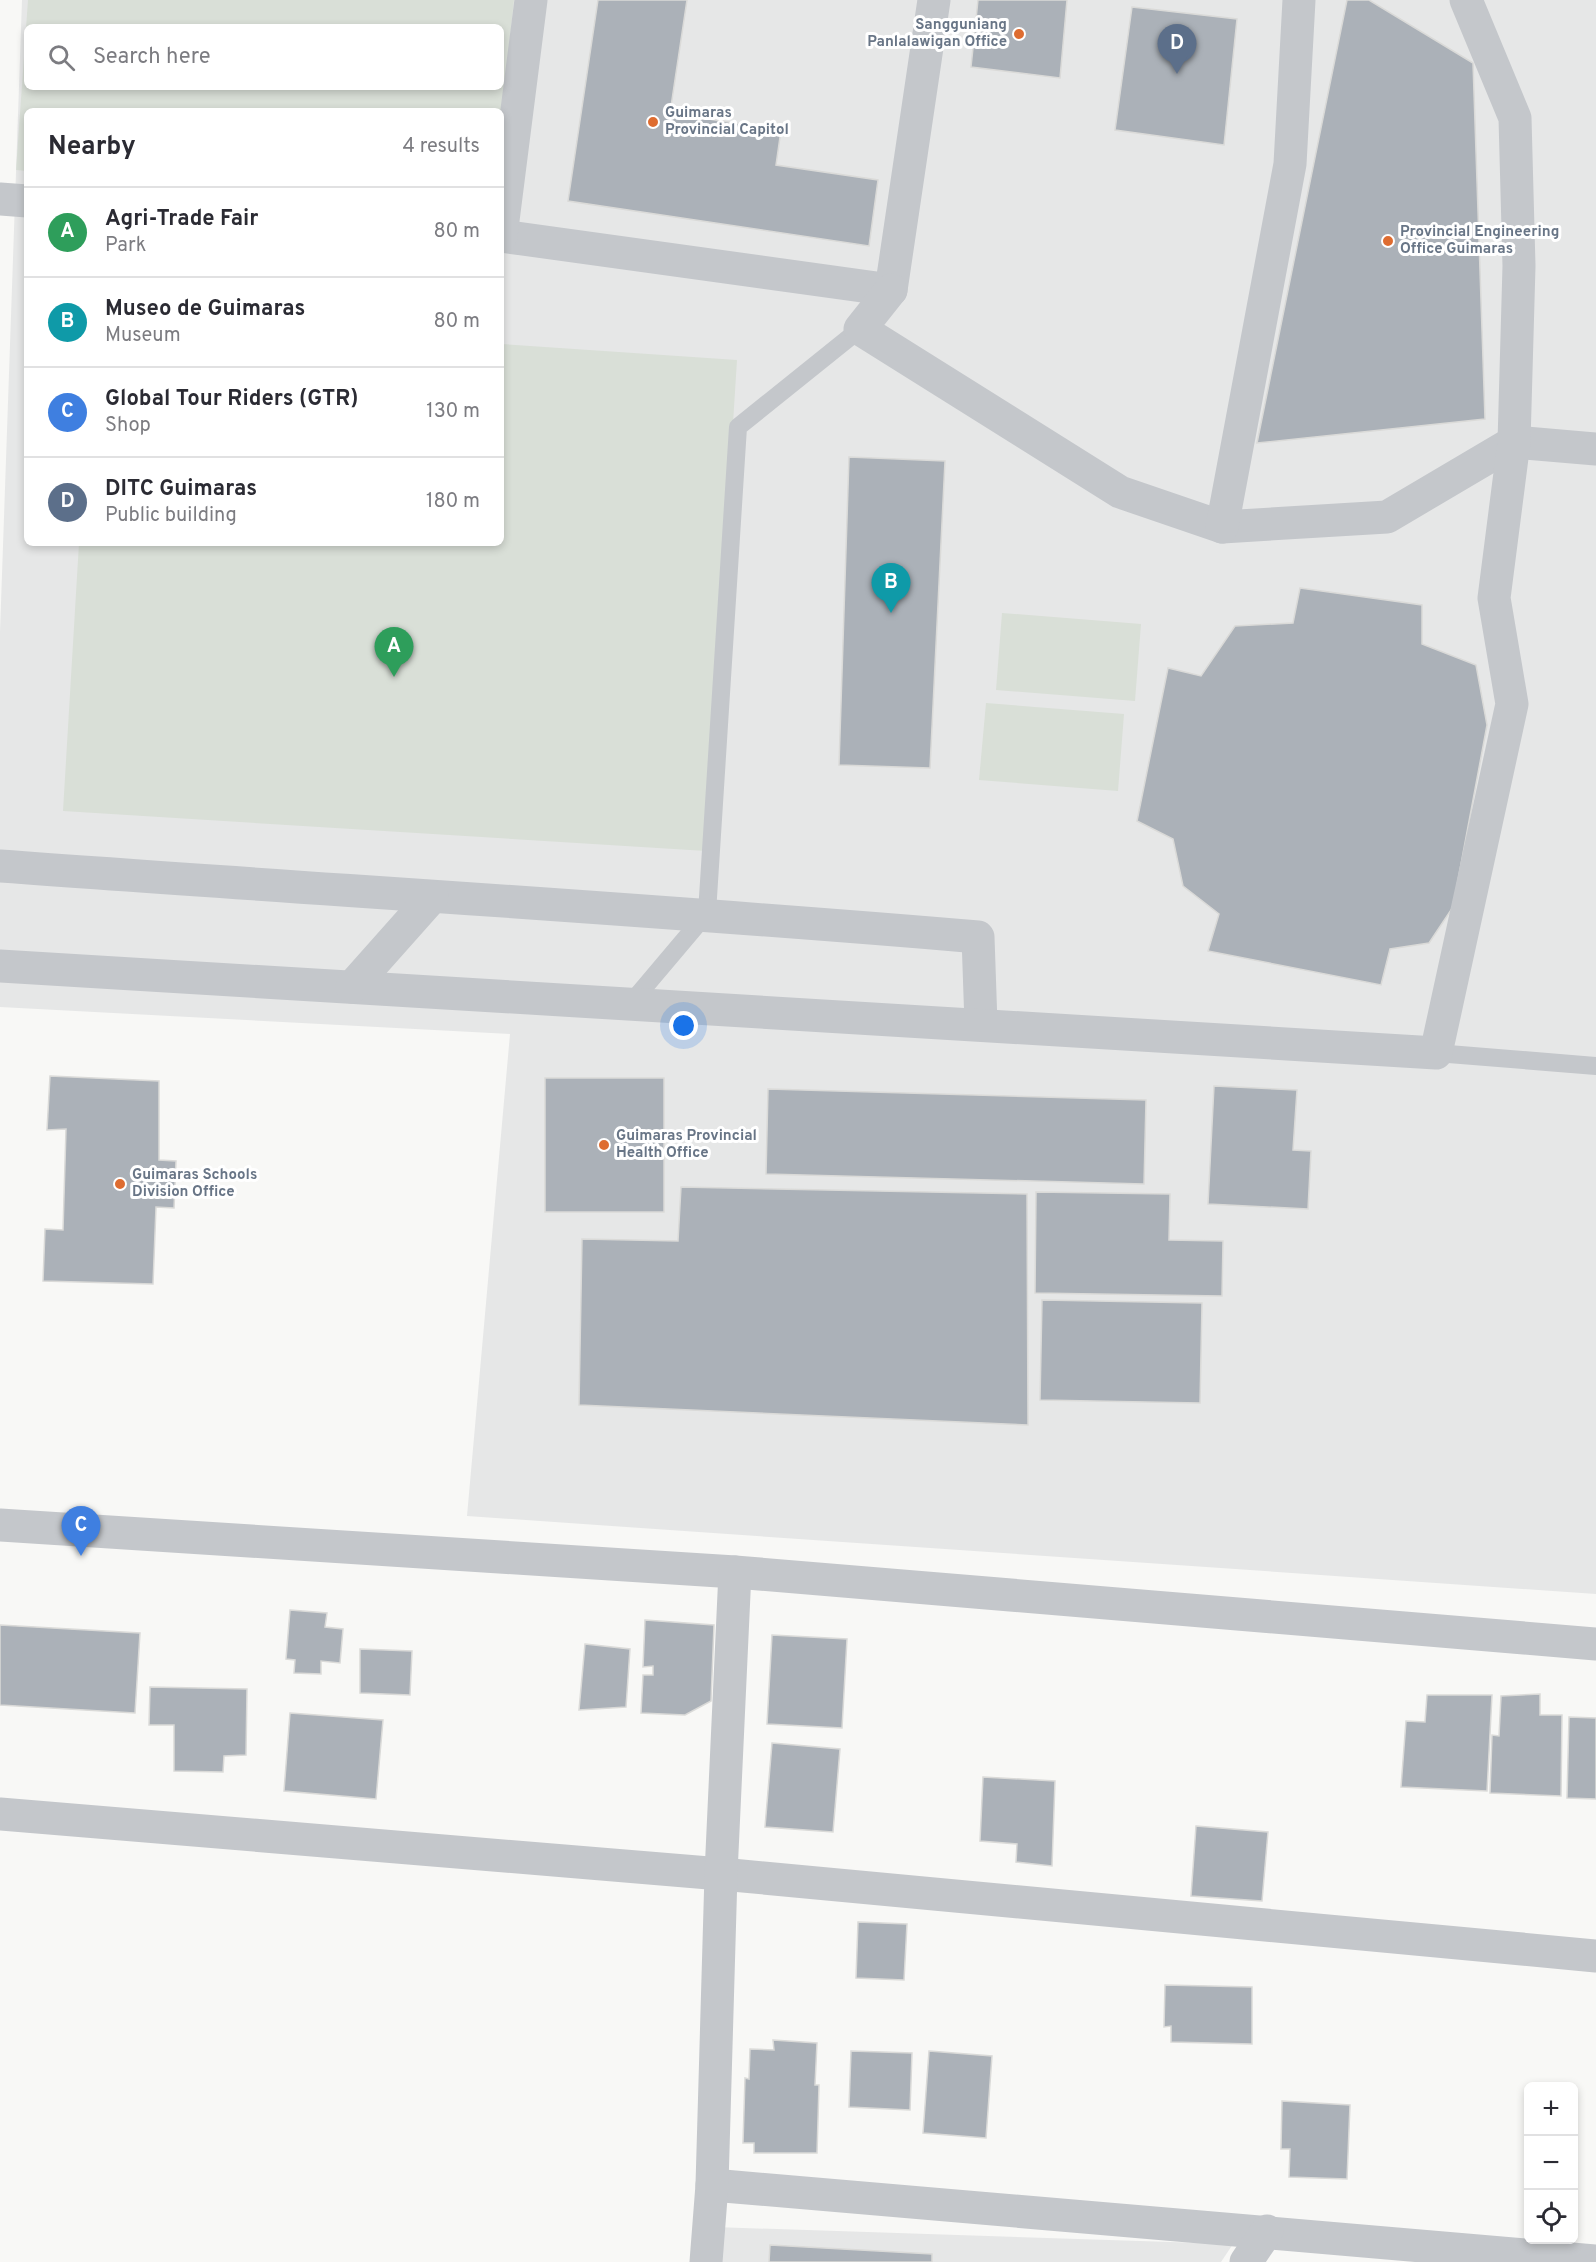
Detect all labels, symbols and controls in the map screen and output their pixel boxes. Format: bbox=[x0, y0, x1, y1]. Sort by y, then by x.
place label: Sangguniang Panlalawigan Office bbox=[867, 16, 1007, 52]
search box bbox=[24, 24, 504, 90]
pin: D bbox=[1158, 25, 1196, 74]
marker: Sangguniang Panlalawigan Office bbox=[1012, 27, 1026, 41]
icon: search bbox=[45, 41, 78, 74]
text: Search here bbox=[93, 44, 211, 71]
place label: Guimaras Provincial Capitol bbox=[665, 104, 789, 140]
marker: Guimaras Provincial Capitol bbox=[646, 115, 660, 129]
text: Nearby bbox=[48, 131, 136, 164]
text: 4 results bbox=[403, 134, 480, 160]
text: Agri-Trade Fair bbox=[105, 206, 258, 233]
text: A bbox=[60, 219, 75, 245]
text: 80 m bbox=[434, 219, 480, 245]
place label: Provincial Engineering Office Guimaras bbox=[1400, 223, 1559, 259]
text: Park bbox=[105, 233, 146, 259]
marker: Provincial Engineering Office Guimaras bbox=[1381, 234, 1395, 248]
text: Museo de Guimaras bbox=[105, 296, 305, 323]
text: B bbox=[61, 309, 74, 335]
text: 80 m bbox=[434, 309, 480, 335]
text: Museum bbox=[105, 323, 181, 349]
text: Global Tour Riders (GTR) bbox=[105, 386, 359, 413]
text: C bbox=[61, 399, 74, 425]
text: 130 m bbox=[426, 399, 480, 425]
text: Shop bbox=[105, 413, 151, 439]
text: DITC Guimaras bbox=[105, 476, 257, 503]
text: D bbox=[60, 489, 75, 515]
text: 180 m bbox=[426, 489, 480, 515]
text: Public building bbox=[105, 503, 237, 529]
pin: B bbox=[872, 564, 910, 613]
pin: A bbox=[374, 628, 414, 677]
your location bbox=[669, 1011, 698, 1040]
place label: Guimaras Provincial Health Office bbox=[616, 1127, 757, 1163]
marker: Guimaras Provincial Health Office bbox=[597, 1138, 611, 1152]
place label: Guimaras Schools Division Office bbox=[132, 1166, 257, 1202]
marker: Guimaras Schools Division Office bbox=[113, 1177, 127, 1191]
pin: C bbox=[62, 1506, 100, 1556]
map controls bbox=[1524, 2082, 1578, 2244]
button: + bbox=[1524, 2082, 1578, 2136]
button: − bbox=[1524, 2136, 1578, 2190]
button: locate bbox=[1524, 2190, 1578, 2244]

